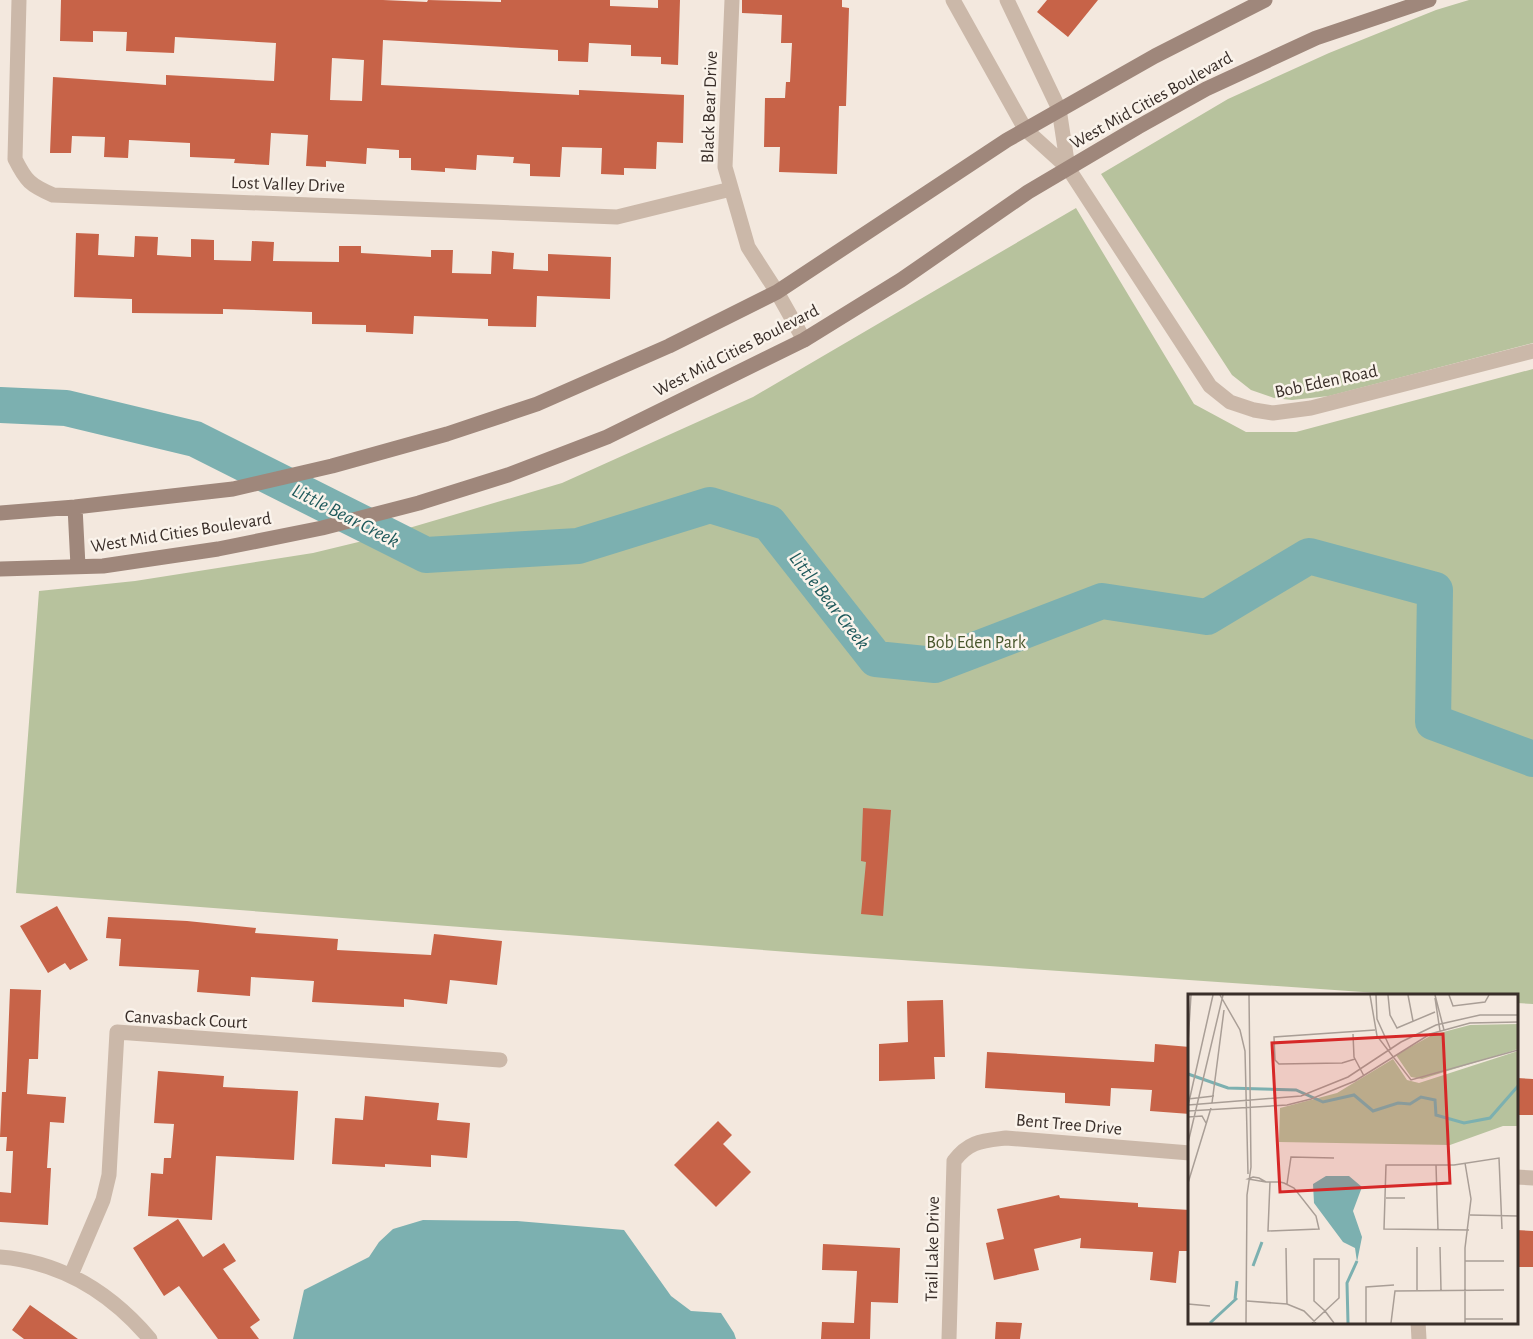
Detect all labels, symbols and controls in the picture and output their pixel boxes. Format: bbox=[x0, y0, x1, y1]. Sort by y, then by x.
street label: West Mid Cities Boulevard bbox=[1067, 49, 1236, 153]
street label: Black Bear Drive bbox=[699, 50, 721, 164]
street label: Lost Valley Drive bbox=[231, 174, 345, 196]
street label: West Mid Cities Boulevard bbox=[651, 301, 822, 400]
street label: Bob Eden Road bbox=[1273, 362, 1379, 402]
water label: Little Bear Creek bbox=[289, 480, 402, 551]
street label: West Mid Cities Boulevard bbox=[90, 510, 273, 556]
water label: Little Bear Creek bbox=[785, 548, 873, 653]
park label: Bob Eden Park bbox=[926, 634, 1027, 652]
inset map bbox=[1188, 994, 1518, 1324]
street label: Canvasback Court bbox=[124, 1008, 248, 1032]
street label: Bent Tree Drive bbox=[1015, 1111, 1123, 1139]
street label: Trail Lake Drive bbox=[923, 1196, 943, 1302]

